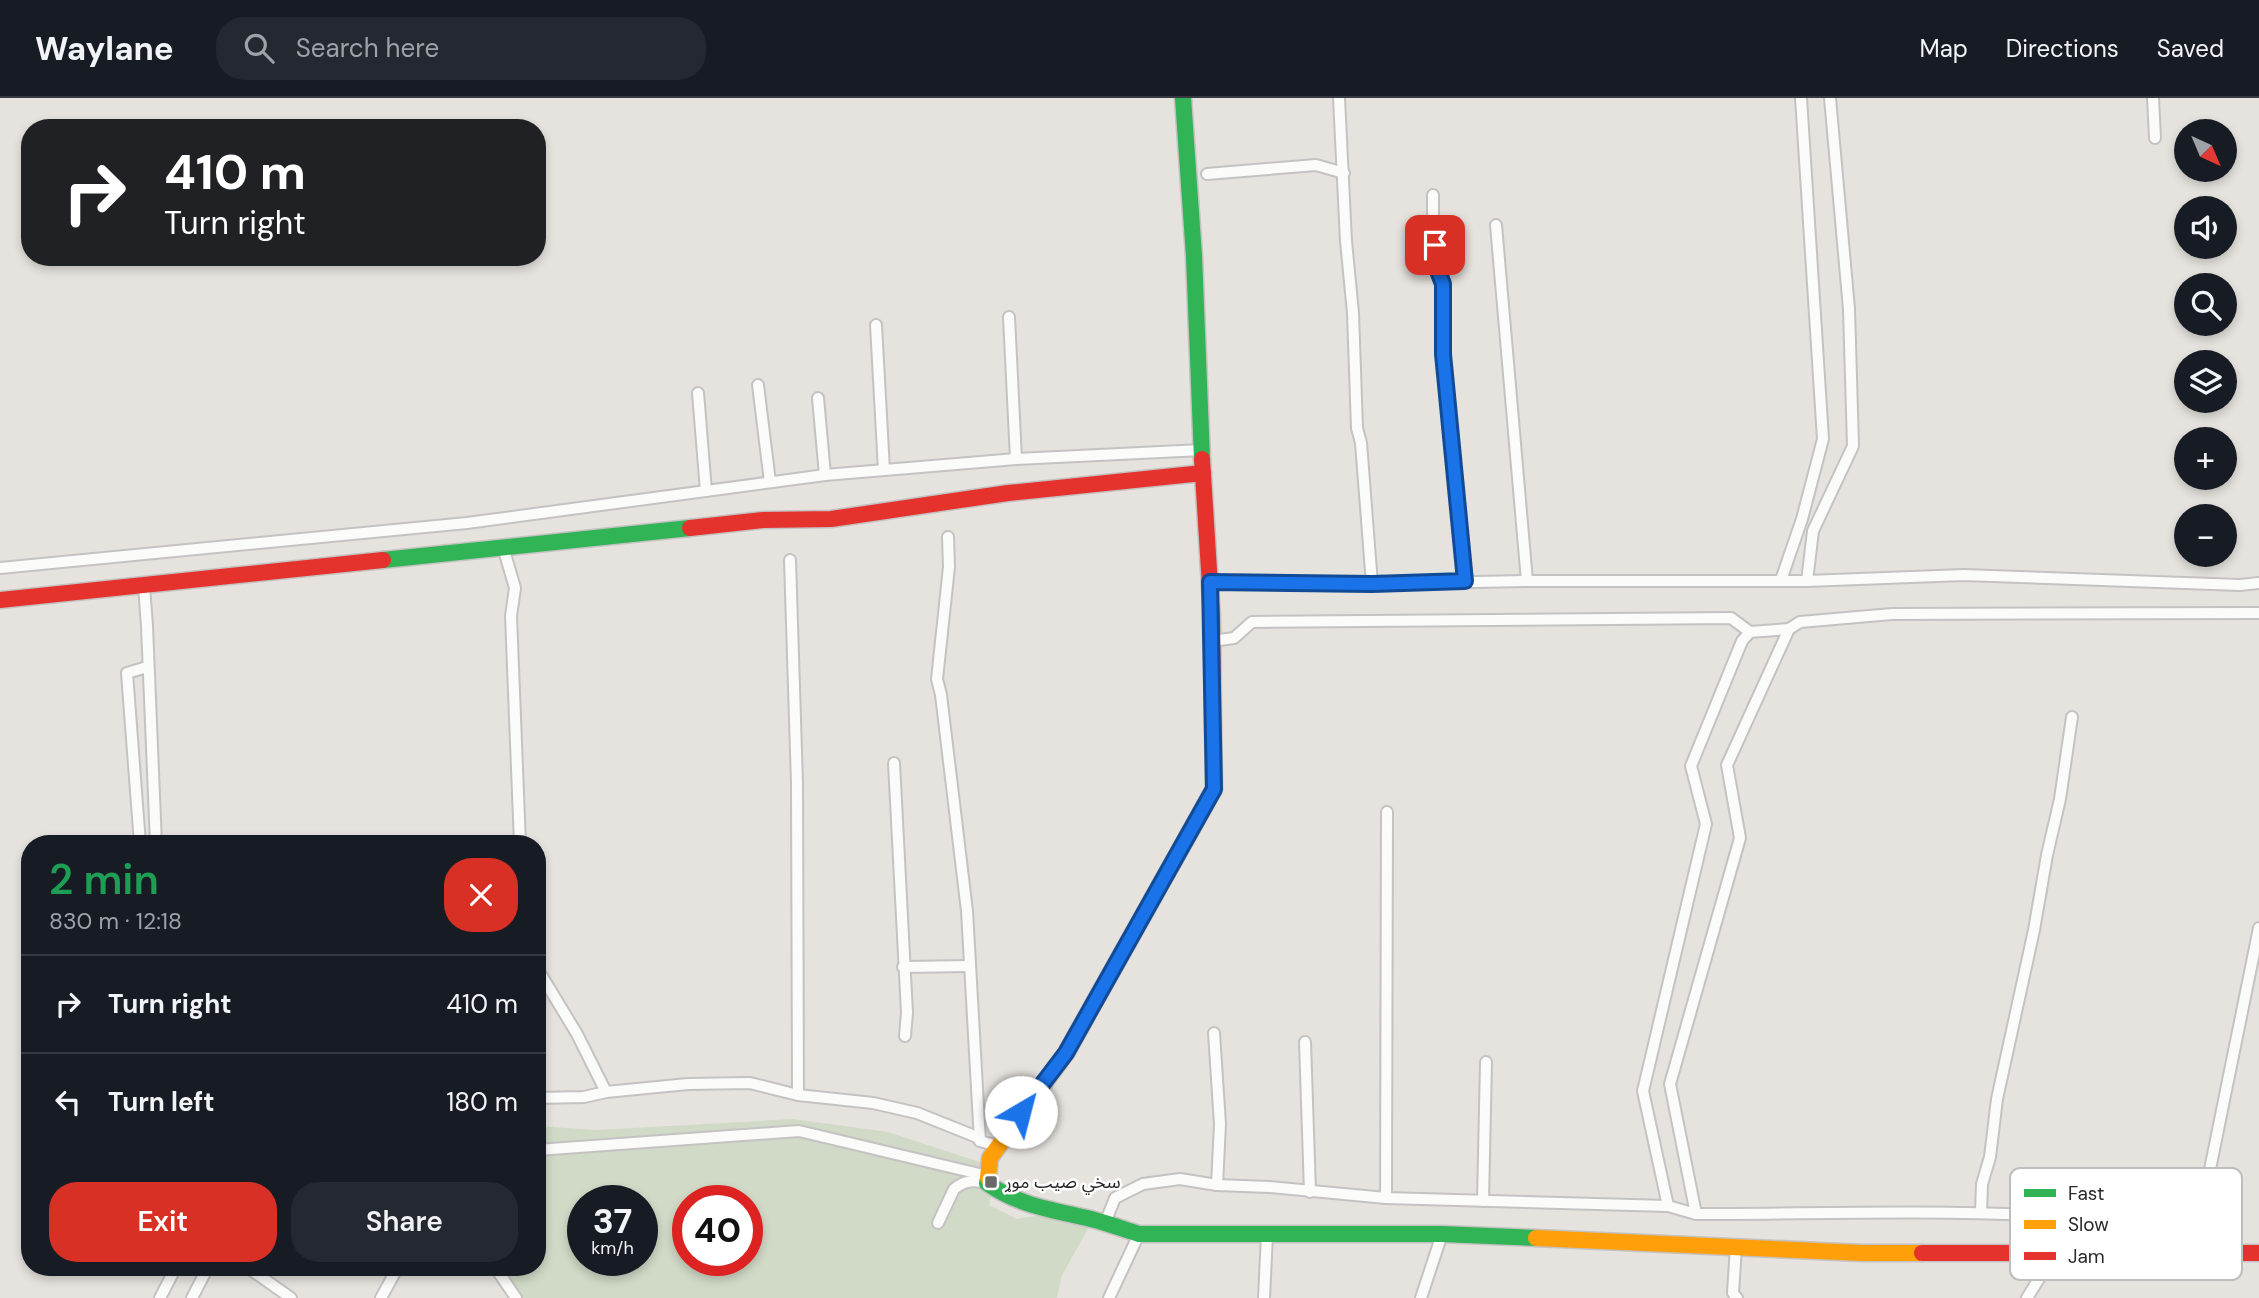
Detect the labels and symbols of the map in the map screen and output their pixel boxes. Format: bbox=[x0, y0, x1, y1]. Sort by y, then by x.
north arrow bbox=[2174, 119, 2236, 182]
pin bbox=[1405, 215, 1465, 275]
position arrow bbox=[984, 1075, 1058, 1149]
legend bbox=[2010, 1168, 2242, 1280]
place label: سخي صیب موړ bbox=[1004, 1170, 1121, 1195]
marker: سخي صیب موړ bbox=[983, 1174, 999, 1190]
text: Fast bbox=[2068, 1181, 2104, 1206]
speed limit sign: 40 bbox=[672, 1185, 763, 1276]
text: Slow bbox=[2068, 1212, 2109, 1237]
text: Jam bbox=[2068, 1244, 2105, 1269]

